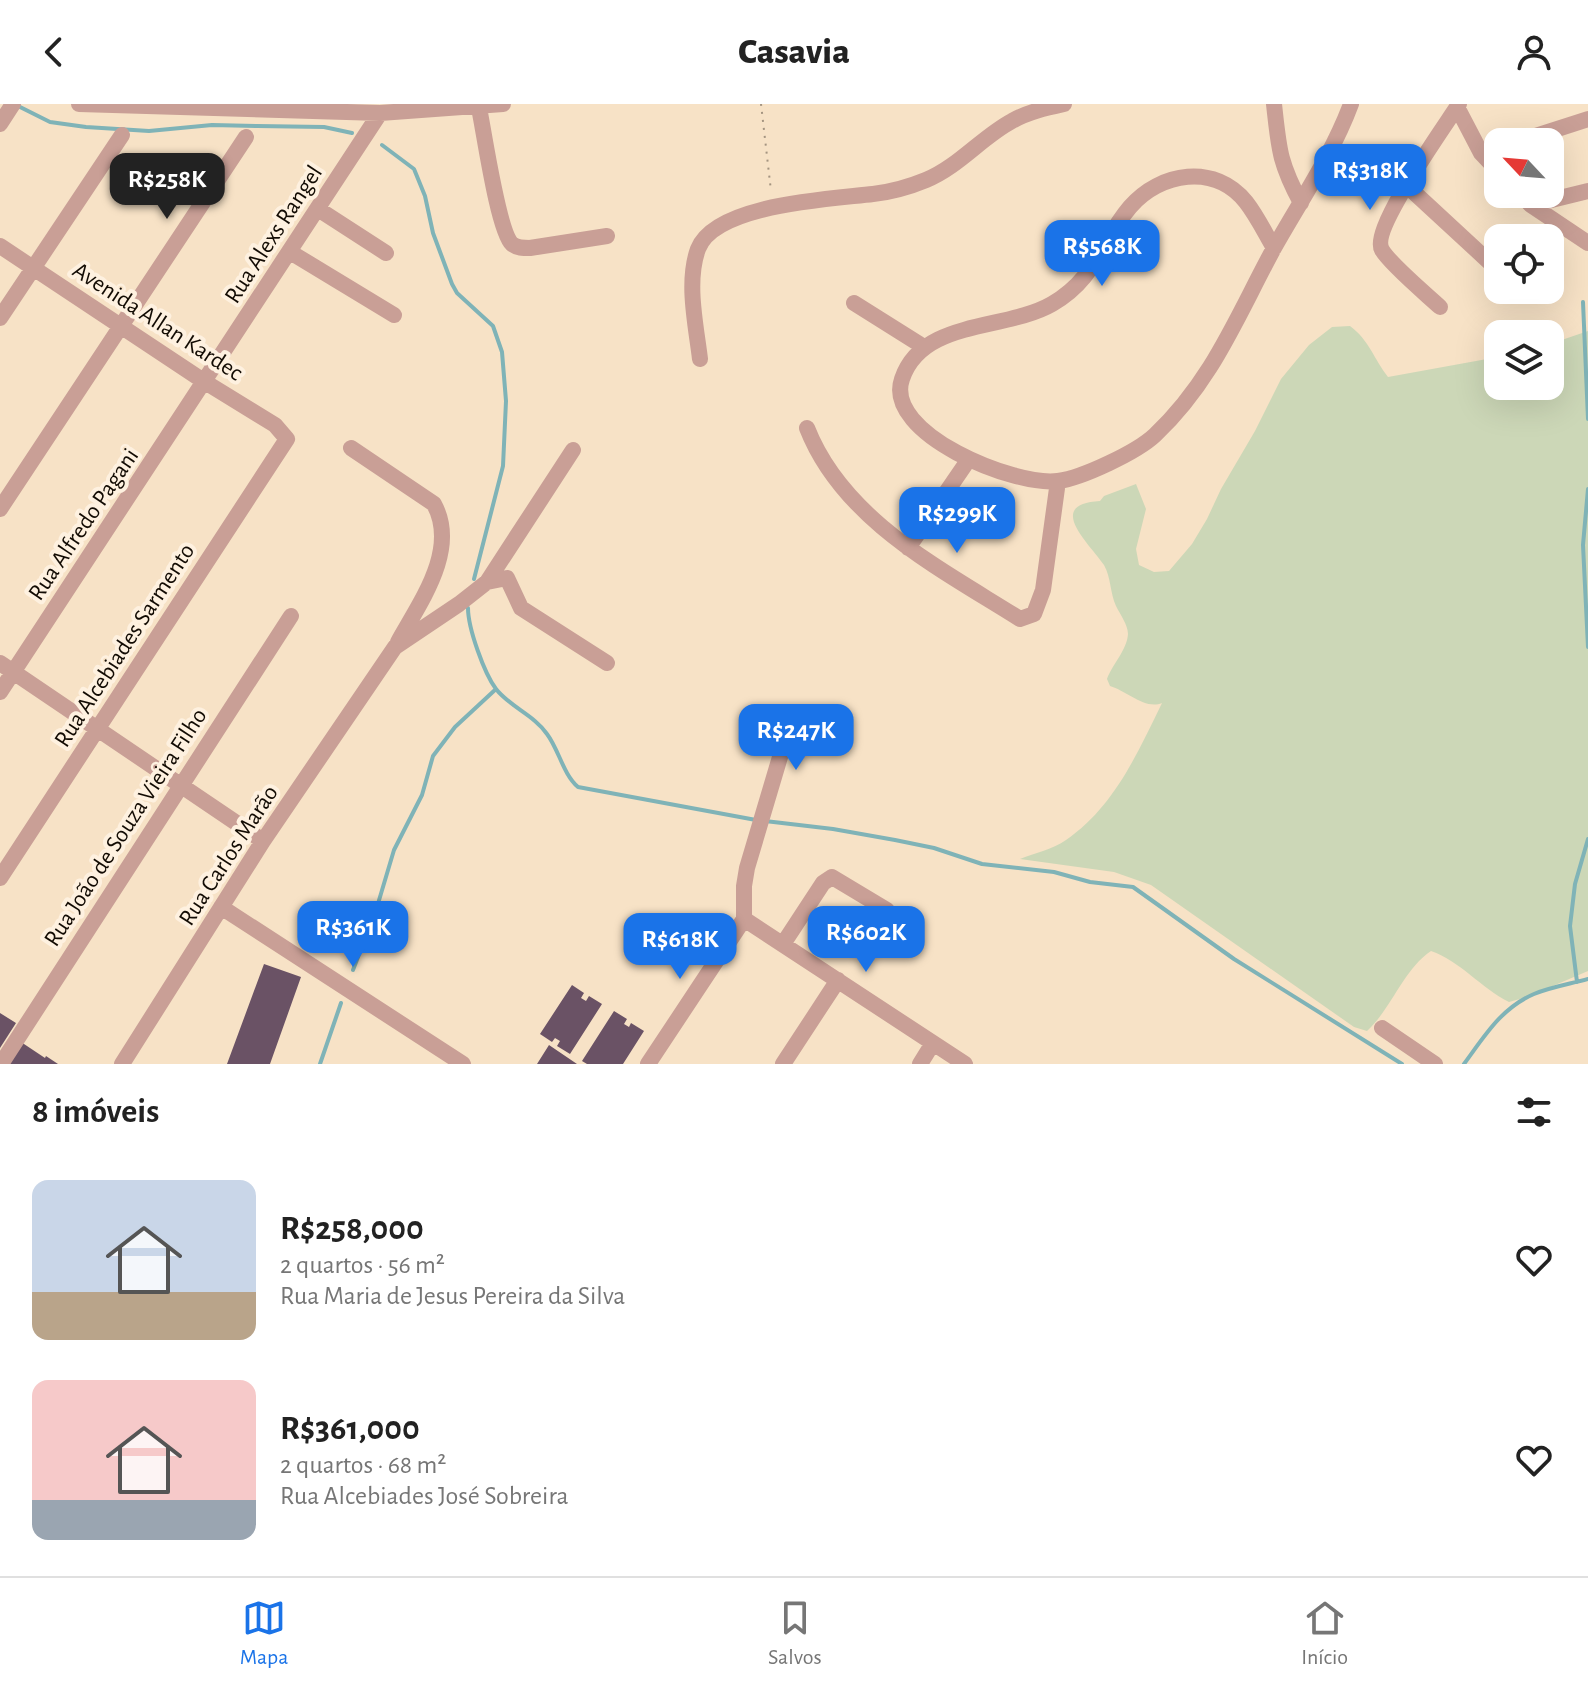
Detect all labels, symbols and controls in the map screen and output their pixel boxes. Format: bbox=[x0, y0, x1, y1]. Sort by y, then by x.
icon: back bbox=[32, 30, 76, 74]
icon: person bbox=[1512, 30, 1556, 74]
text: Casavia bbox=[738, 34, 850, 70]
north arrow bbox=[1484, 128, 1564, 208]
map controls bbox=[1484, 128, 1564, 400]
pin: R$318K bbox=[1305, 144, 1435, 212]
pin: R$258K bbox=[102, 153, 232, 221]
text: R$318K bbox=[1332, 157, 1408, 183]
street label: Rua Alexs Rangel bbox=[220, 161, 327, 308]
text: R$258K bbox=[128, 166, 206, 192]
pin: R$568K bbox=[1037, 220, 1167, 288]
button: locate bbox=[1484, 224, 1564, 304]
text: R$568K bbox=[1063, 233, 1141, 259]
street label: Avenida Allan Kardec bbox=[68, 258, 247, 386]
button: layers bbox=[1484, 320, 1564, 400]
street label: Rua Alfredo Pagani bbox=[24, 444, 143, 605]
pin: R$299K bbox=[892, 487, 1022, 555]
text: R$299K bbox=[917, 500, 997, 526]
street label: Rua Alcebiades Sarmento bbox=[50, 540, 199, 751]
street label: Rua João de Souza Vieira Filho bbox=[40, 704, 212, 951]
pin: R$247K bbox=[731, 704, 861, 772]
text: R$247K bbox=[757, 717, 835, 743]
street label: Rua Carlos Marão bbox=[175, 781, 283, 930]
pin: R$361K bbox=[288, 901, 418, 969]
pin: R$602K bbox=[801, 906, 931, 974]
pin: R$618K bbox=[615, 913, 745, 981]
text: R$361K bbox=[315, 914, 391, 940]
text: R$602K bbox=[826, 919, 906, 945]
text: R$618K bbox=[642, 926, 718, 952]
icon: filters bbox=[1512, 1090, 1556, 1134]
text: 8 imóveis bbox=[32, 1095, 159, 1129]
icon: home bbox=[96, 1212, 192, 1308]
text: R$258,000 bbox=[280, 1212, 424, 1246]
icon: heart bbox=[1512, 1238, 1556, 1282]
text: 2 quartos · 56 m² bbox=[280, 1252, 445, 1278]
text: Rua Maria de Jesus Pereira da Silva bbox=[280, 1283, 625, 1309]
icon: home bbox=[96, 1412, 192, 1508]
text: R$361,000 bbox=[280, 1412, 420, 1446]
icon: heart bbox=[1512, 1438, 1556, 1482]
text: 2 quartos · 68 m² bbox=[280, 1452, 446, 1478]
text: Rua Alcebiades José Sobreira bbox=[280, 1483, 569, 1509]
tab: Mapa bbox=[240, 1596, 288, 1670]
tab: Salvos bbox=[768, 1596, 822, 1670]
tab: Início bbox=[1301, 1596, 1348, 1670]

